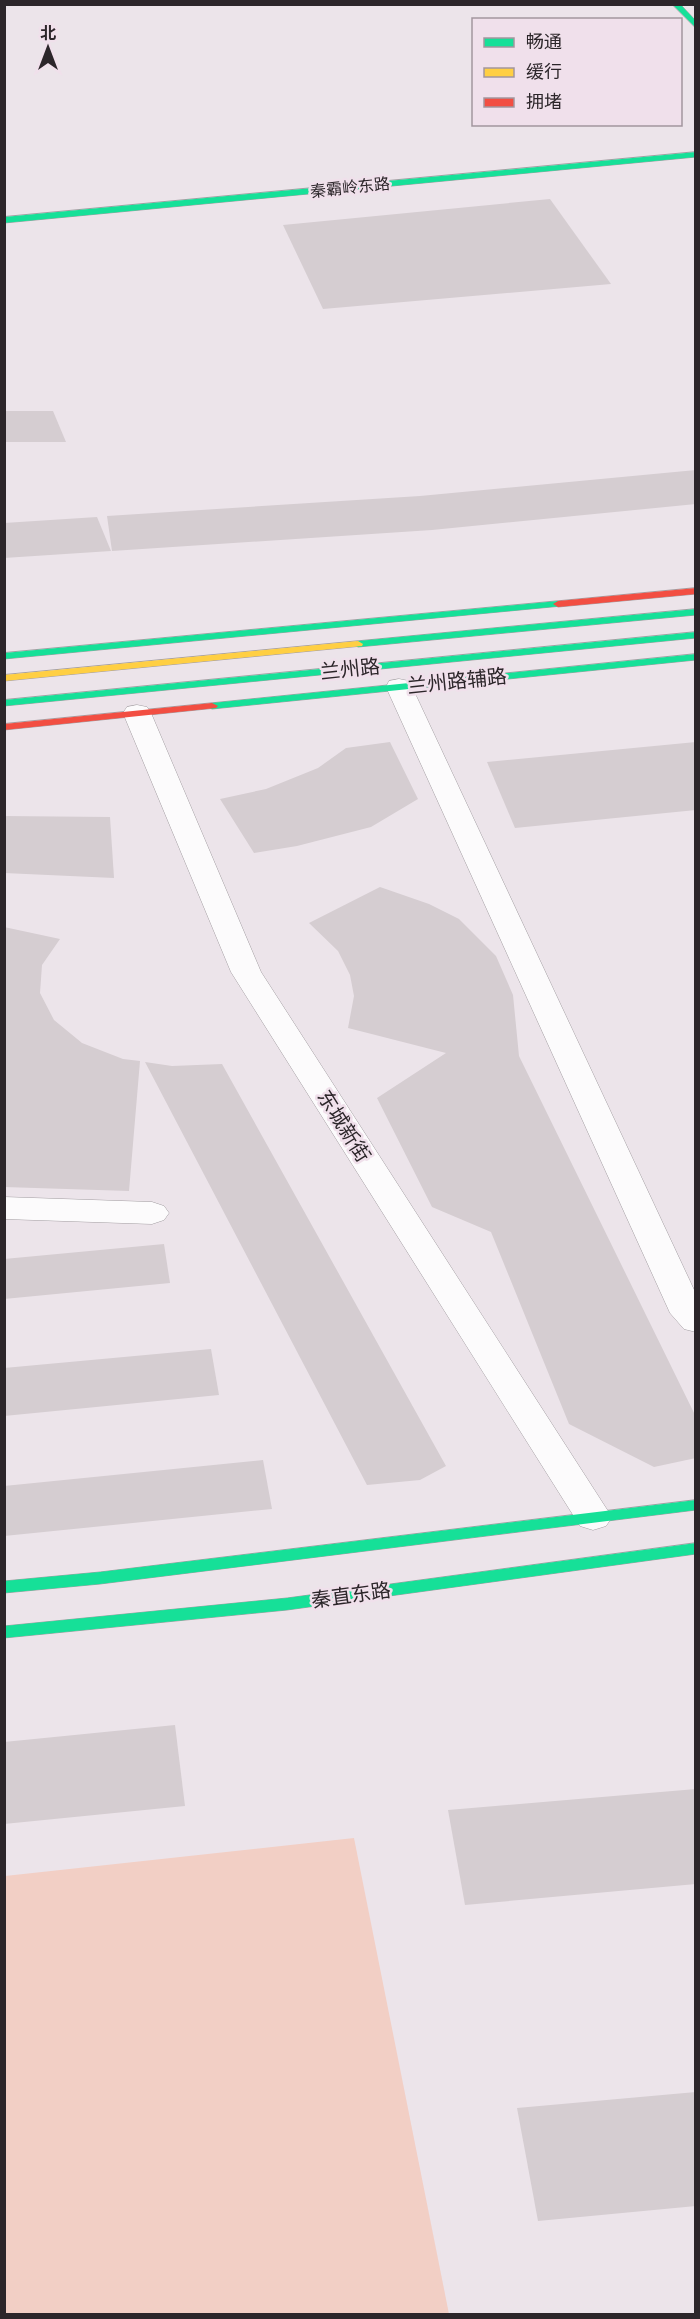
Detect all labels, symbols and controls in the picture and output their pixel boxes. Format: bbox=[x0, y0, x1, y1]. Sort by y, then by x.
north arrow bbox=[18, 18, 78, 78]
legend bbox=[472, 18, 682, 126]
text: 北 bbox=[40, 24, 56, 43]
text: 畅通 bbox=[526, 31, 562, 52]
text: 缓行 bbox=[526, 61, 562, 82]
text: 拥堵 bbox=[526, 91, 562, 112]
street label: 秦霸岭东路 bbox=[309, 174, 391, 201]
street label: 兰州路 bbox=[319, 654, 381, 684]
street label: 兰州路辅路 bbox=[406, 664, 508, 698]
street label: 东城新街 bbox=[313, 1086, 375, 1166]
street label: 秦直东路 bbox=[310, 1578, 392, 1612]

